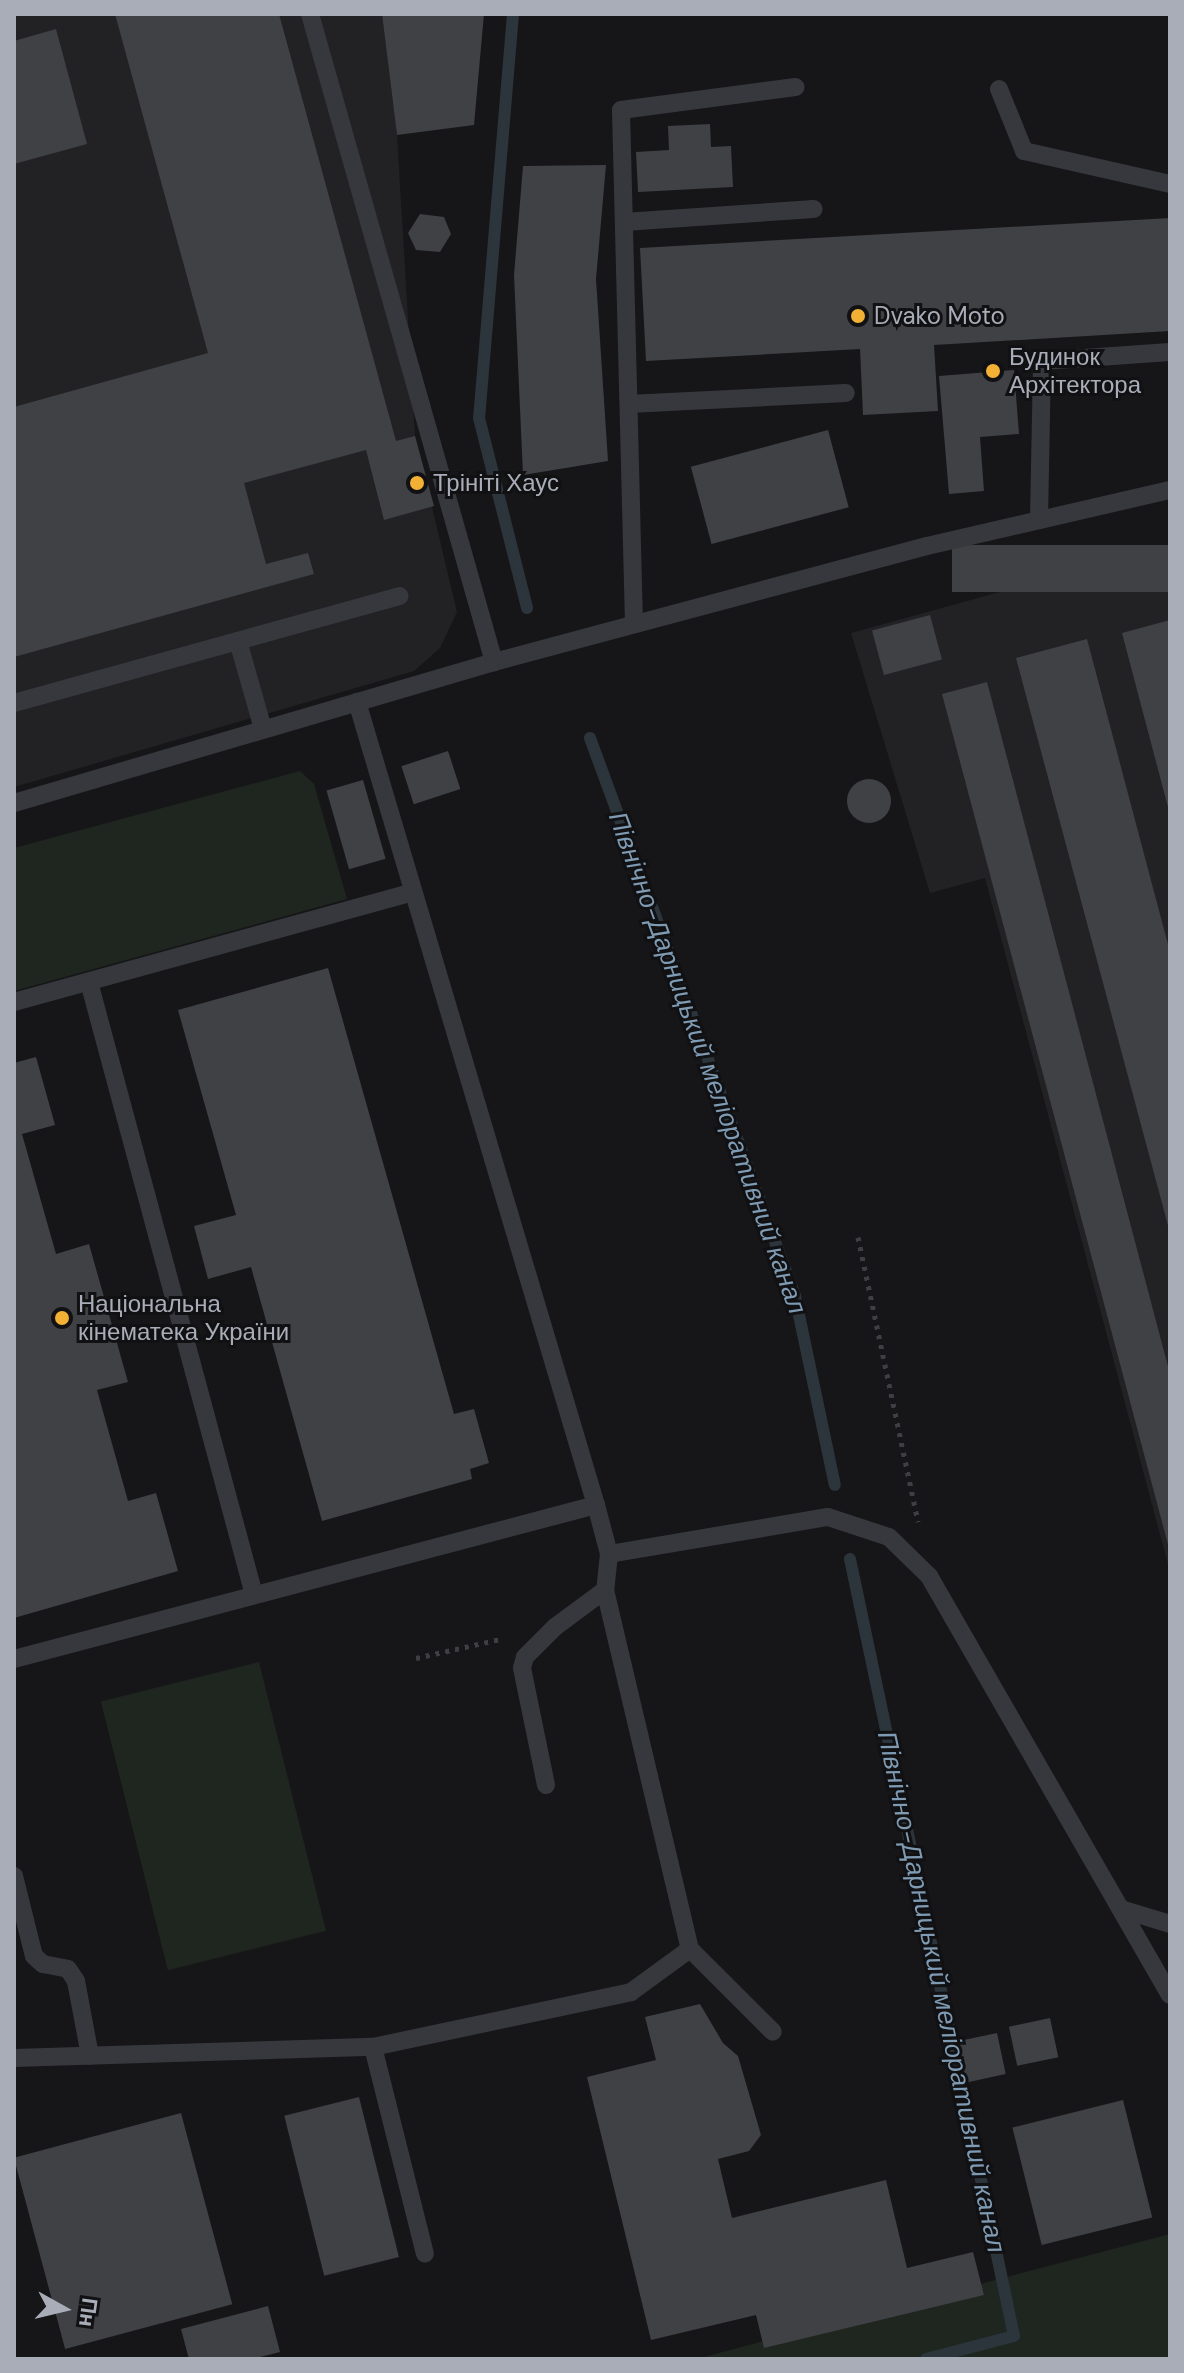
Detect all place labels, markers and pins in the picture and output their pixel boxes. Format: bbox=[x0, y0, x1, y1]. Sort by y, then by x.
place label: Dvako Moto bbox=[874, 302, 1005, 330]
marker: Dvako Moto bbox=[849, 307, 867, 325]
place label: Будинок Архітектора bbox=[1009, 343, 1141, 399]
marker: Будинок Архітектора bbox=[984, 362, 1002, 380]
place label: Трініті Хаус bbox=[433, 469, 559, 497]
marker: Трініті Хаус bbox=[408, 474, 426, 492]
place label: Національна кінематека України bbox=[78, 1290, 289, 1346]
marker: Національна кінематека України bbox=[53, 1309, 71, 1327]

